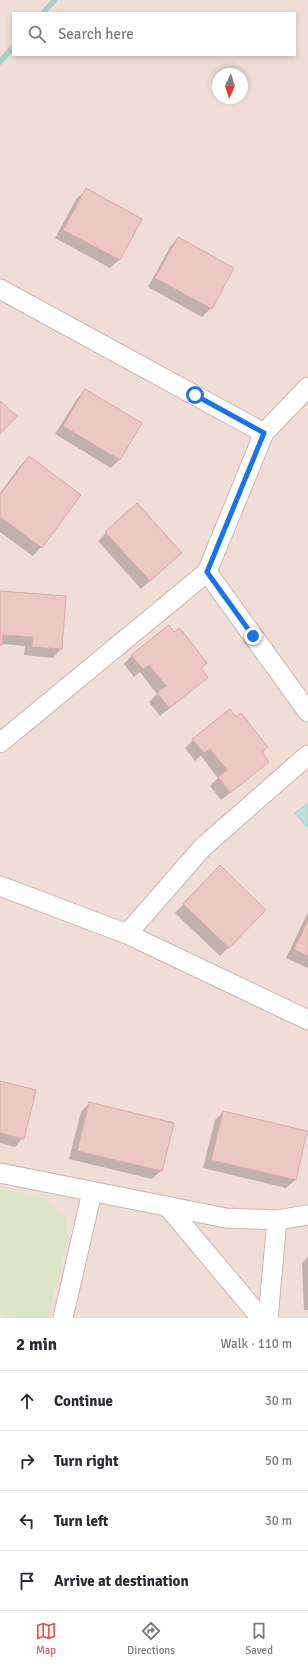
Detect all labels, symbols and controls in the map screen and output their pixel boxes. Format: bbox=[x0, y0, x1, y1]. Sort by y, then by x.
search box bbox=[12, 12, 296, 56]
icon: search bbox=[26, 23, 48, 45]
text: Search here bbox=[58, 25, 134, 43]
north arrow bbox=[212, 68, 248, 104]
route start bbox=[186, 386, 204, 404]
route end bbox=[244, 627, 262, 645]
text: 2 min bbox=[16, 1334, 57, 1355]
text: Walk · 110 m bbox=[221, 1336, 292, 1352]
icon: ahead bbox=[16, 1390, 38, 1412]
text: Continue bbox=[54, 1392, 113, 1410]
text: 30 m bbox=[265, 1393, 292, 1409]
icon: right bbox=[16, 1450, 38, 1472]
text: Turn right bbox=[54, 1452, 119, 1470]
text: 50 m bbox=[265, 1453, 292, 1469]
icon: left bbox=[16, 1510, 38, 1532]
text: Turn left bbox=[54, 1512, 108, 1530]
text: 30 m bbox=[265, 1513, 292, 1529]
icon: arrive bbox=[16, 1570, 38, 1592]
text: Arrive at destination bbox=[54, 1572, 189, 1590]
tab: Map bbox=[35, 1620, 57, 1657]
tab: Directions bbox=[127, 1620, 175, 1657]
tab: Saved bbox=[245, 1620, 273, 1657]

